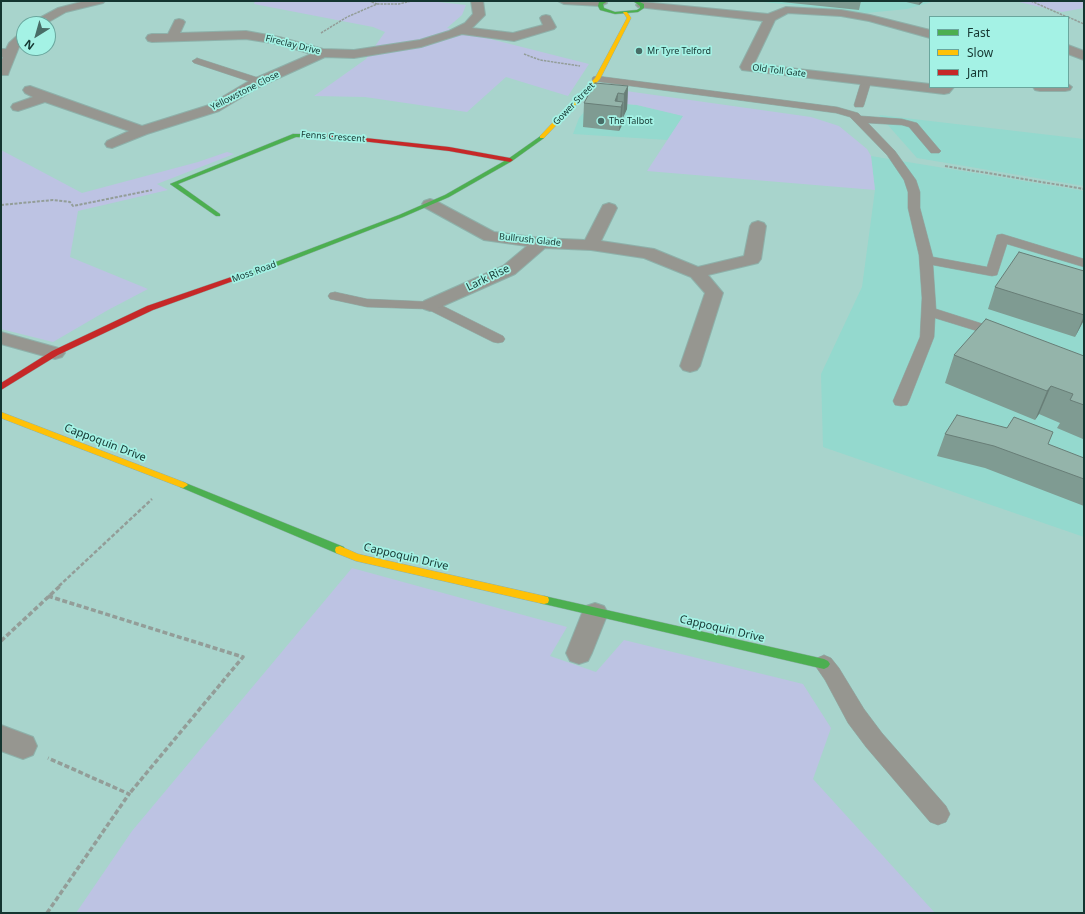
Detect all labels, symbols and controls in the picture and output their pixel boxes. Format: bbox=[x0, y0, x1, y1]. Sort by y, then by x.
north arrow bbox=[16, 16, 56, 56]
legend bbox=[929, 16, 1069, 88]
text: Fast bbox=[967, 24, 990, 41]
street label: Fireclay Drive bbox=[264, 33, 322, 57]
text: N bbox=[21, 37, 37, 54]
text: Slow bbox=[967, 44, 993, 61]
marker: Mr Tyre Telford bbox=[634, 46, 644, 56]
place label: Mr Tyre Telford bbox=[647, 46, 711, 56]
street label: Old Toll Gate bbox=[752, 62, 806, 80]
text: Jam bbox=[967, 64, 988, 81]
street label: Yellowstone Close bbox=[209, 69, 281, 113]
street label: Gower Street bbox=[551, 80, 597, 128]
marker: The Talbot bbox=[596, 116, 606, 126]
place label: The Talbot bbox=[609, 116, 653, 126]
street label: Fenns Crescent bbox=[301, 129, 365, 145]
street label: Bullrush Glade bbox=[499, 231, 561, 249]
street label: Moss Road bbox=[230, 259, 278, 285]
street label: Lark Rise bbox=[464, 262, 512, 294]
street label: Cappoquin Drive bbox=[62, 421, 148, 465]
street label: Cappoquin Drive bbox=[362, 541, 450, 573]
street label: Cappoquin Drive bbox=[678, 613, 766, 645]

